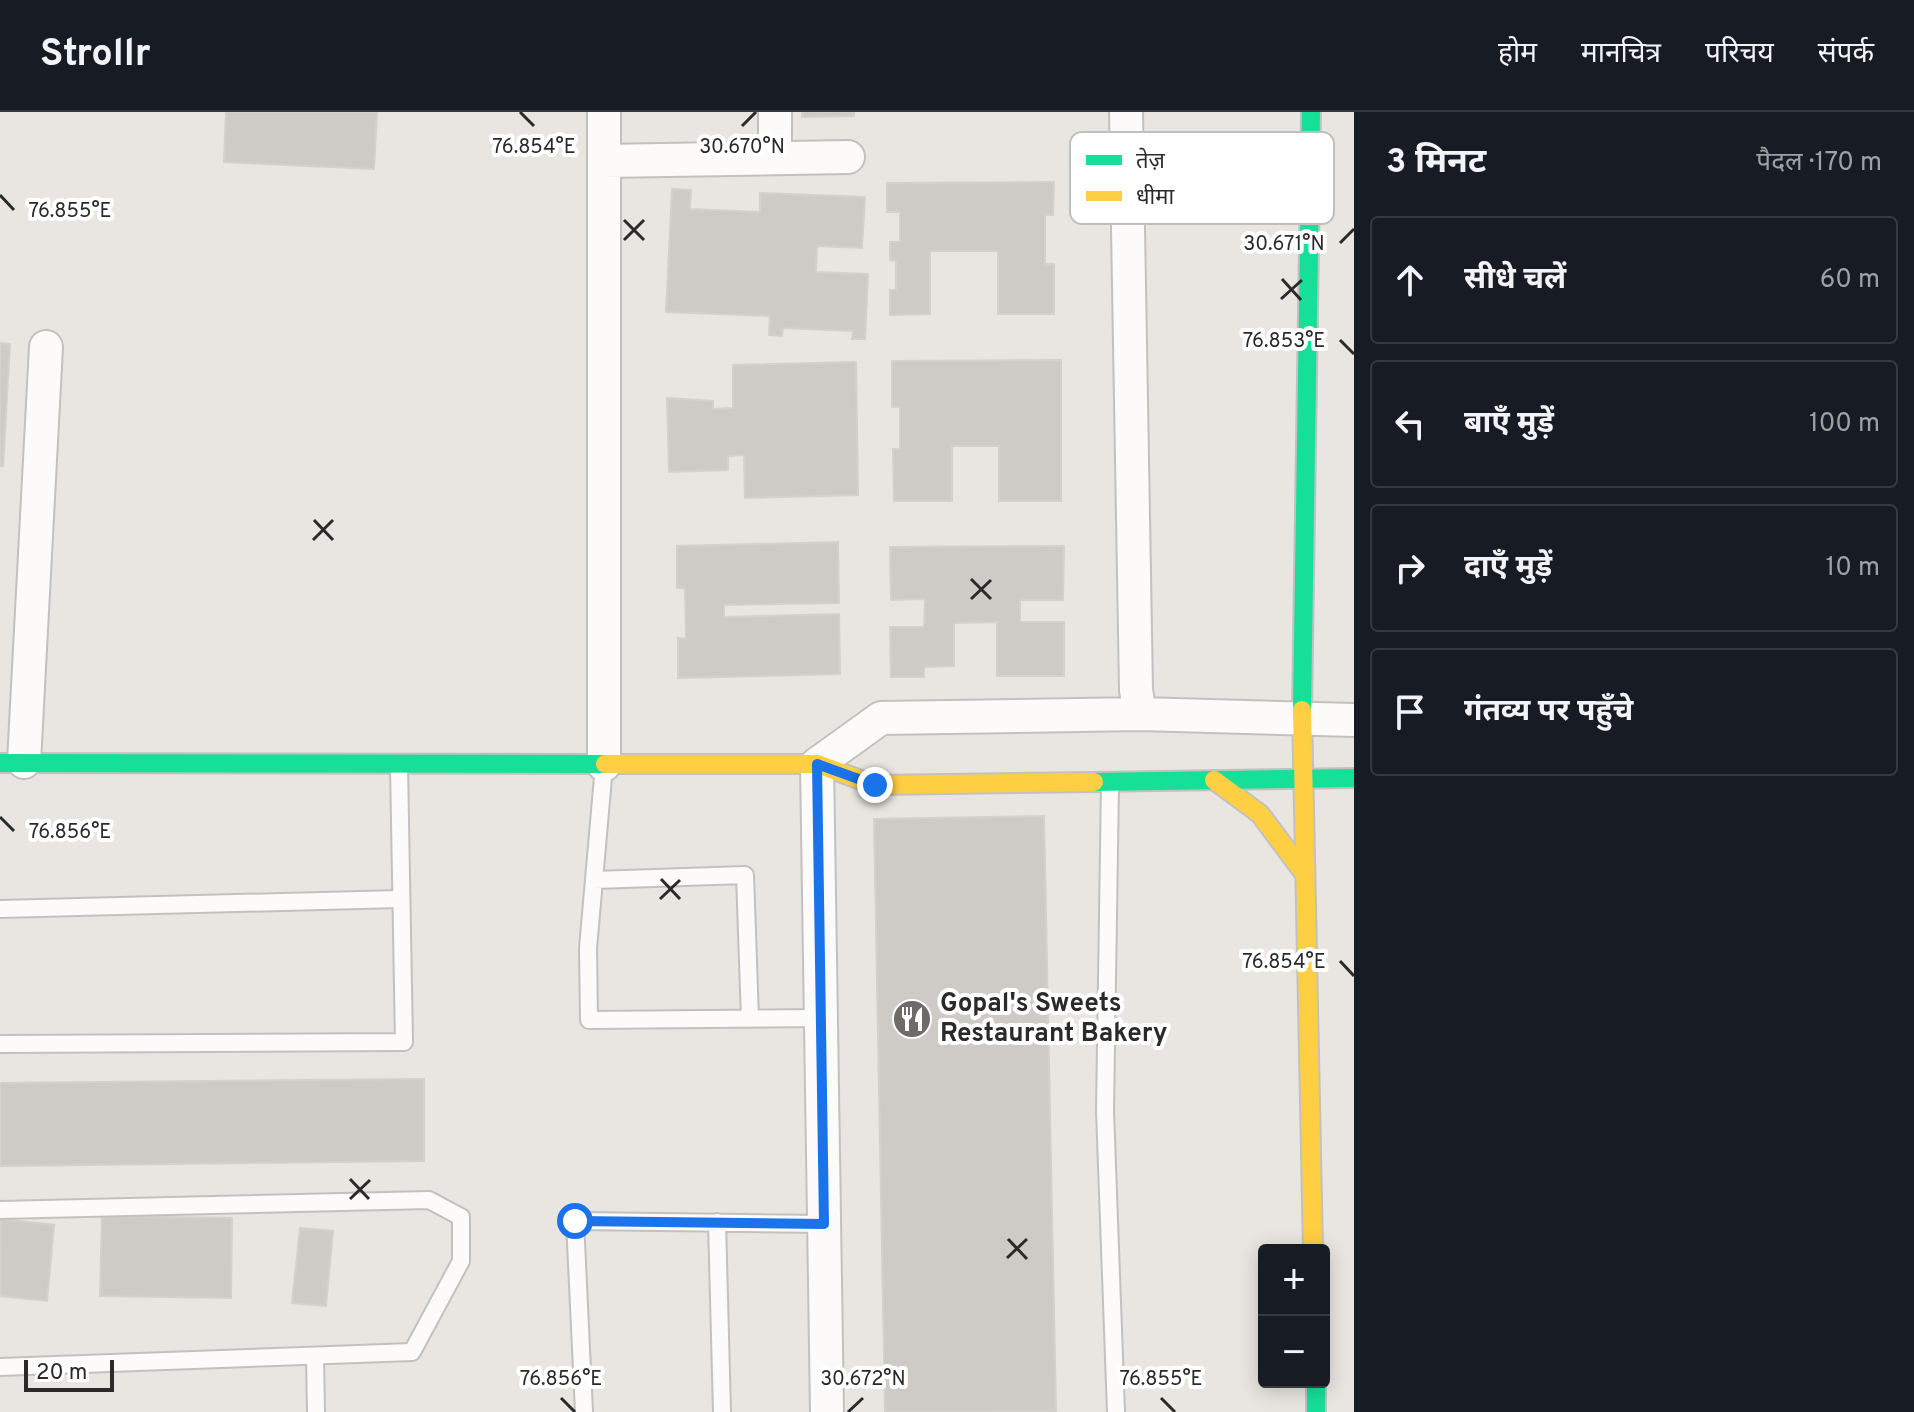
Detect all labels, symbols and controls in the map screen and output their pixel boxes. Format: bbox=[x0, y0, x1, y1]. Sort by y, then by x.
text: Strollr bbox=[40, 31, 151, 80]
text: होम bbox=[1498, 37, 1537, 73]
text: मानचित्र bbox=[1581, 37, 1661, 73]
text: परिचय bbox=[1705, 37, 1774, 73]
text: संपर्क bbox=[1818, 37, 1874, 73]
legend bbox=[1070, 132, 1334, 224]
text: 76.854°E bbox=[492, 135, 576, 161]
text: 30.670°N bbox=[699, 135, 785, 161]
text: 3 मिनट bbox=[1386, 142, 1486, 185]
text: तेज़ bbox=[1136, 147, 1166, 176]
text: पैदल · 170 m bbox=[1756, 147, 1882, 180]
text: धीमा bbox=[1136, 184, 1174, 212]
text: 76.855°E bbox=[28, 199, 112, 225]
text: 30.671°N bbox=[1243, 232, 1325, 258]
icon: ahead bbox=[1388, 258, 1432, 302]
text: सीधे चलें bbox=[1464, 262, 1566, 299]
text: 60 m bbox=[1820, 264, 1880, 297]
text: 76.853°E bbox=[1243, 329, 1325, 355]
icon: left bbox=[1388, 402, 1432, 446]
text: बाएँ मुड़ें bbox=[1464, 406, 1554, 443]
text: 100 m bbox=[1809, 408, 1880, 441]
icon: right bbox=[1388, 546, 1432, 590]
text: दाएँ मुड़ें bbox=[1464, 550, 1552, 587]
text: 10 m bbox=[1825, 552, 1880, 585]
icon: arrive bbox=[1388, 690, 1432, 734]
text: गंतव्य पर पहुँचे bbox=[1464, 694, 1633, 731]
route end bbox=[857, 767, 893, 803]
text: 76.856°E bbox=[29, 820, 111, 846]
text: 76.854°E bbox=[1242, 950, 1326, 976]
place label: Gopal's Sweets Restaurant Bakery bbox=[940, 988, 1168, 1051]
restaurant icon: Gopal's Sweets Restaurant Bakery bbox=[891, 998, 933, 1040]
route start bbox=[557, 1203, 593, 1239]
map controls bbox=[1258, 1244, 1330, 1388]
button: + bbox=[1258, 1244, 1330, 1316]
button: − bbox=[1258, 1316, 1330, 1388]
scale bar bbox=[24, 1356, 114, 1392]
text: 20 m bbox=[36, 1360, 87, 1387]
text: 76.856°E bbox=[520, 1367, 602, 1393]
text: 30.672°N bbox=[820, 1367, 906, 1393]
text: 76.855°E bbox=[1119, 1367, 1203, 1393]

